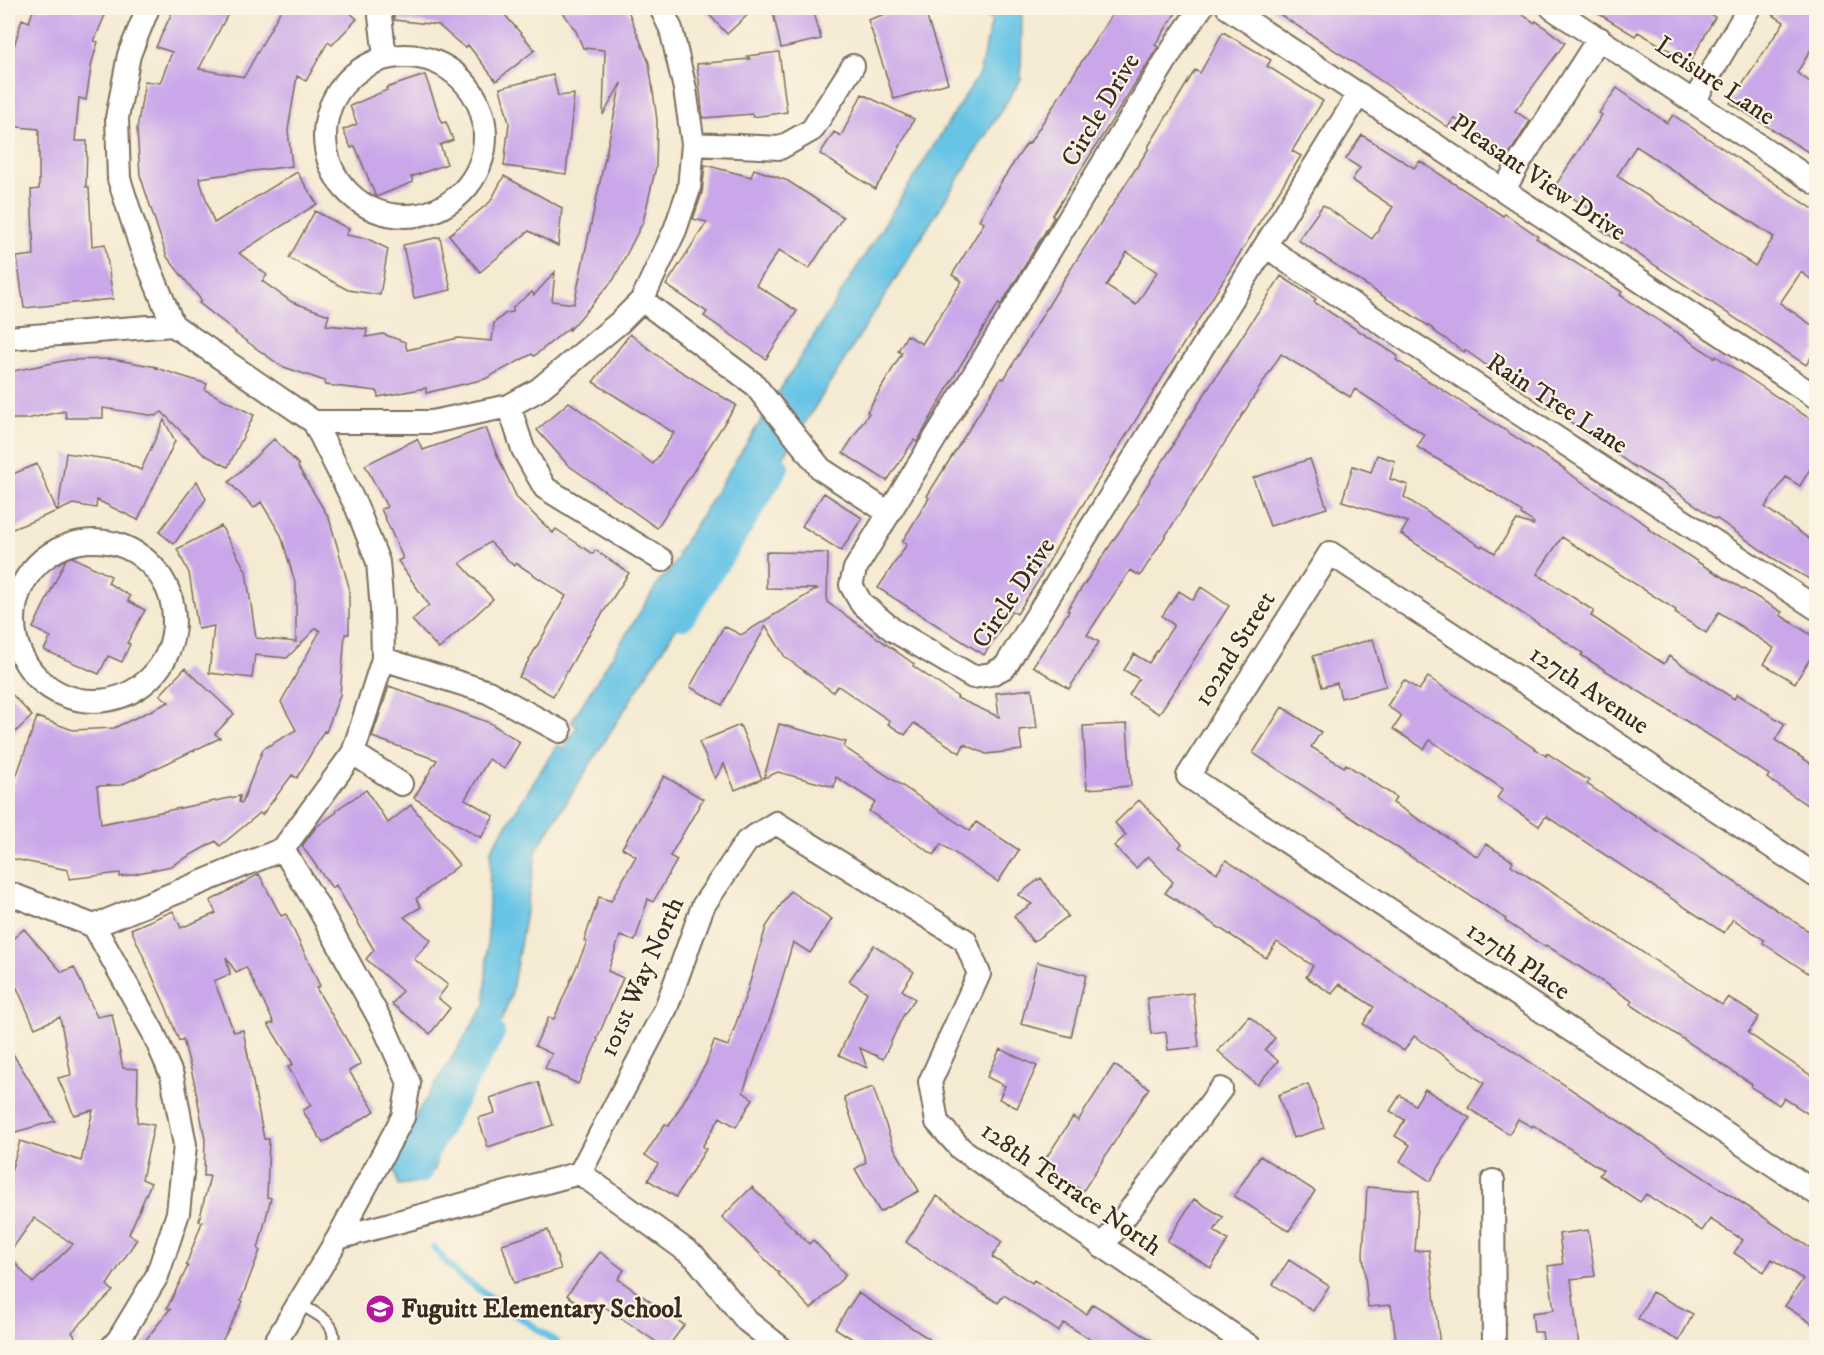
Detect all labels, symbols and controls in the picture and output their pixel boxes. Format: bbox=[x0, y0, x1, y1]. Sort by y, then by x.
street label: Leisure Lane bbox=[1649, 29, 1781, 133]
street label: Circle Drive bbox=[1054, 47, 1148, 173]
street label: Pleasant View Drive bbox=[1444, 107, 1632, 249]
street label: Rain Tree Lane bbox=[1480, 346, 1634, 462]
street label: Circle Drive bbox=[965, 531, 1063, 655]
street label: 102nd Street bbox=[1187, 585, 1283, 713]
street label: 127th Avenue bbox=[1523, 638, 1655, 742]
street label: 101st Way North bbox=[592, 892, 692, 1062]
street label: 127th Place bbox=[1460, 914, 1576, 1008]
street label: 128th Terrace North bbox=[974, 1114, 1168, 1264]
school or university icon: Fuguitt Elementary School bbox=[364, 1293, 396, 1325]
place label: Fuguitt Elementary School bbox=[401, 1293, 683, 1326]

